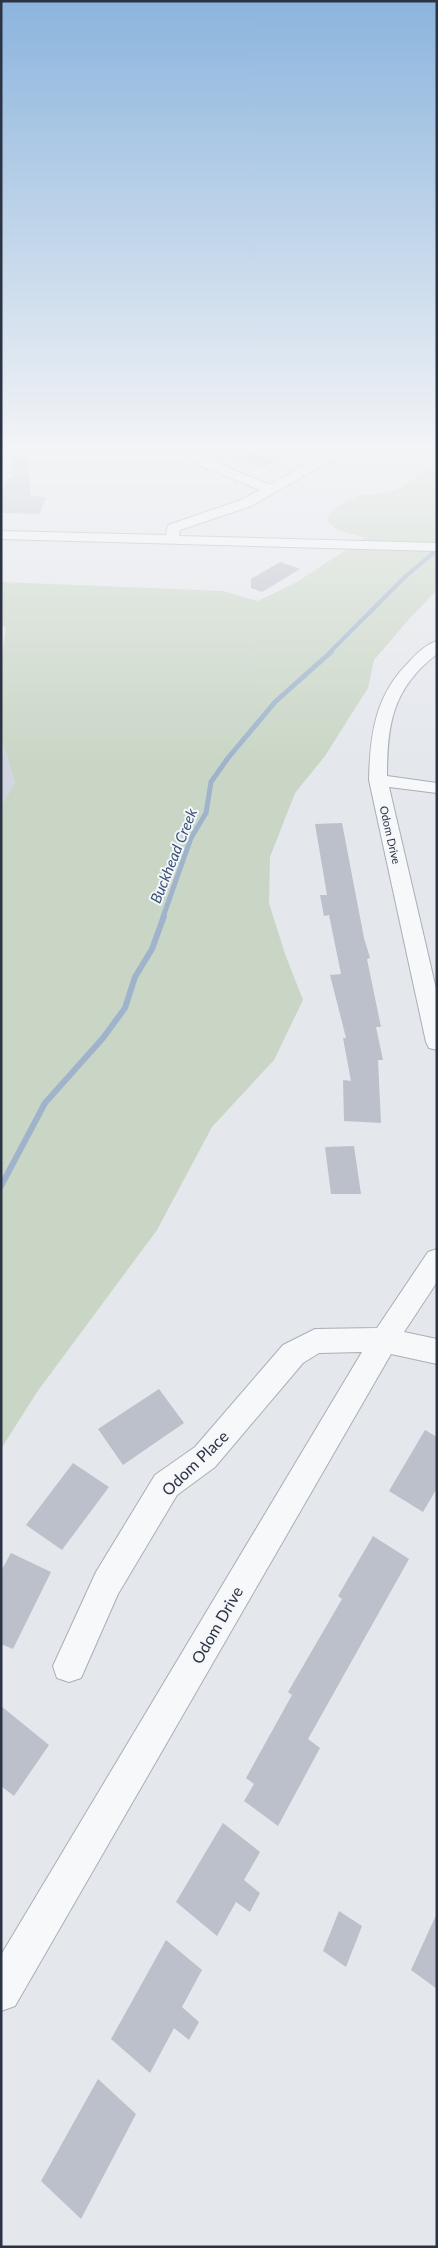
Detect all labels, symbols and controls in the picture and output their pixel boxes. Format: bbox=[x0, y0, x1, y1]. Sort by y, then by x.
water label: Buckhead Creek bbox=[146, 805, 201, 906]
street label: Odom Drive bbox=[377, 805, 404, 865]
street label: Odom Place bbox=[157, 1426, 232, 1499]
street label: Odom Drive bbox=[187, 1583, 246, 1667]

